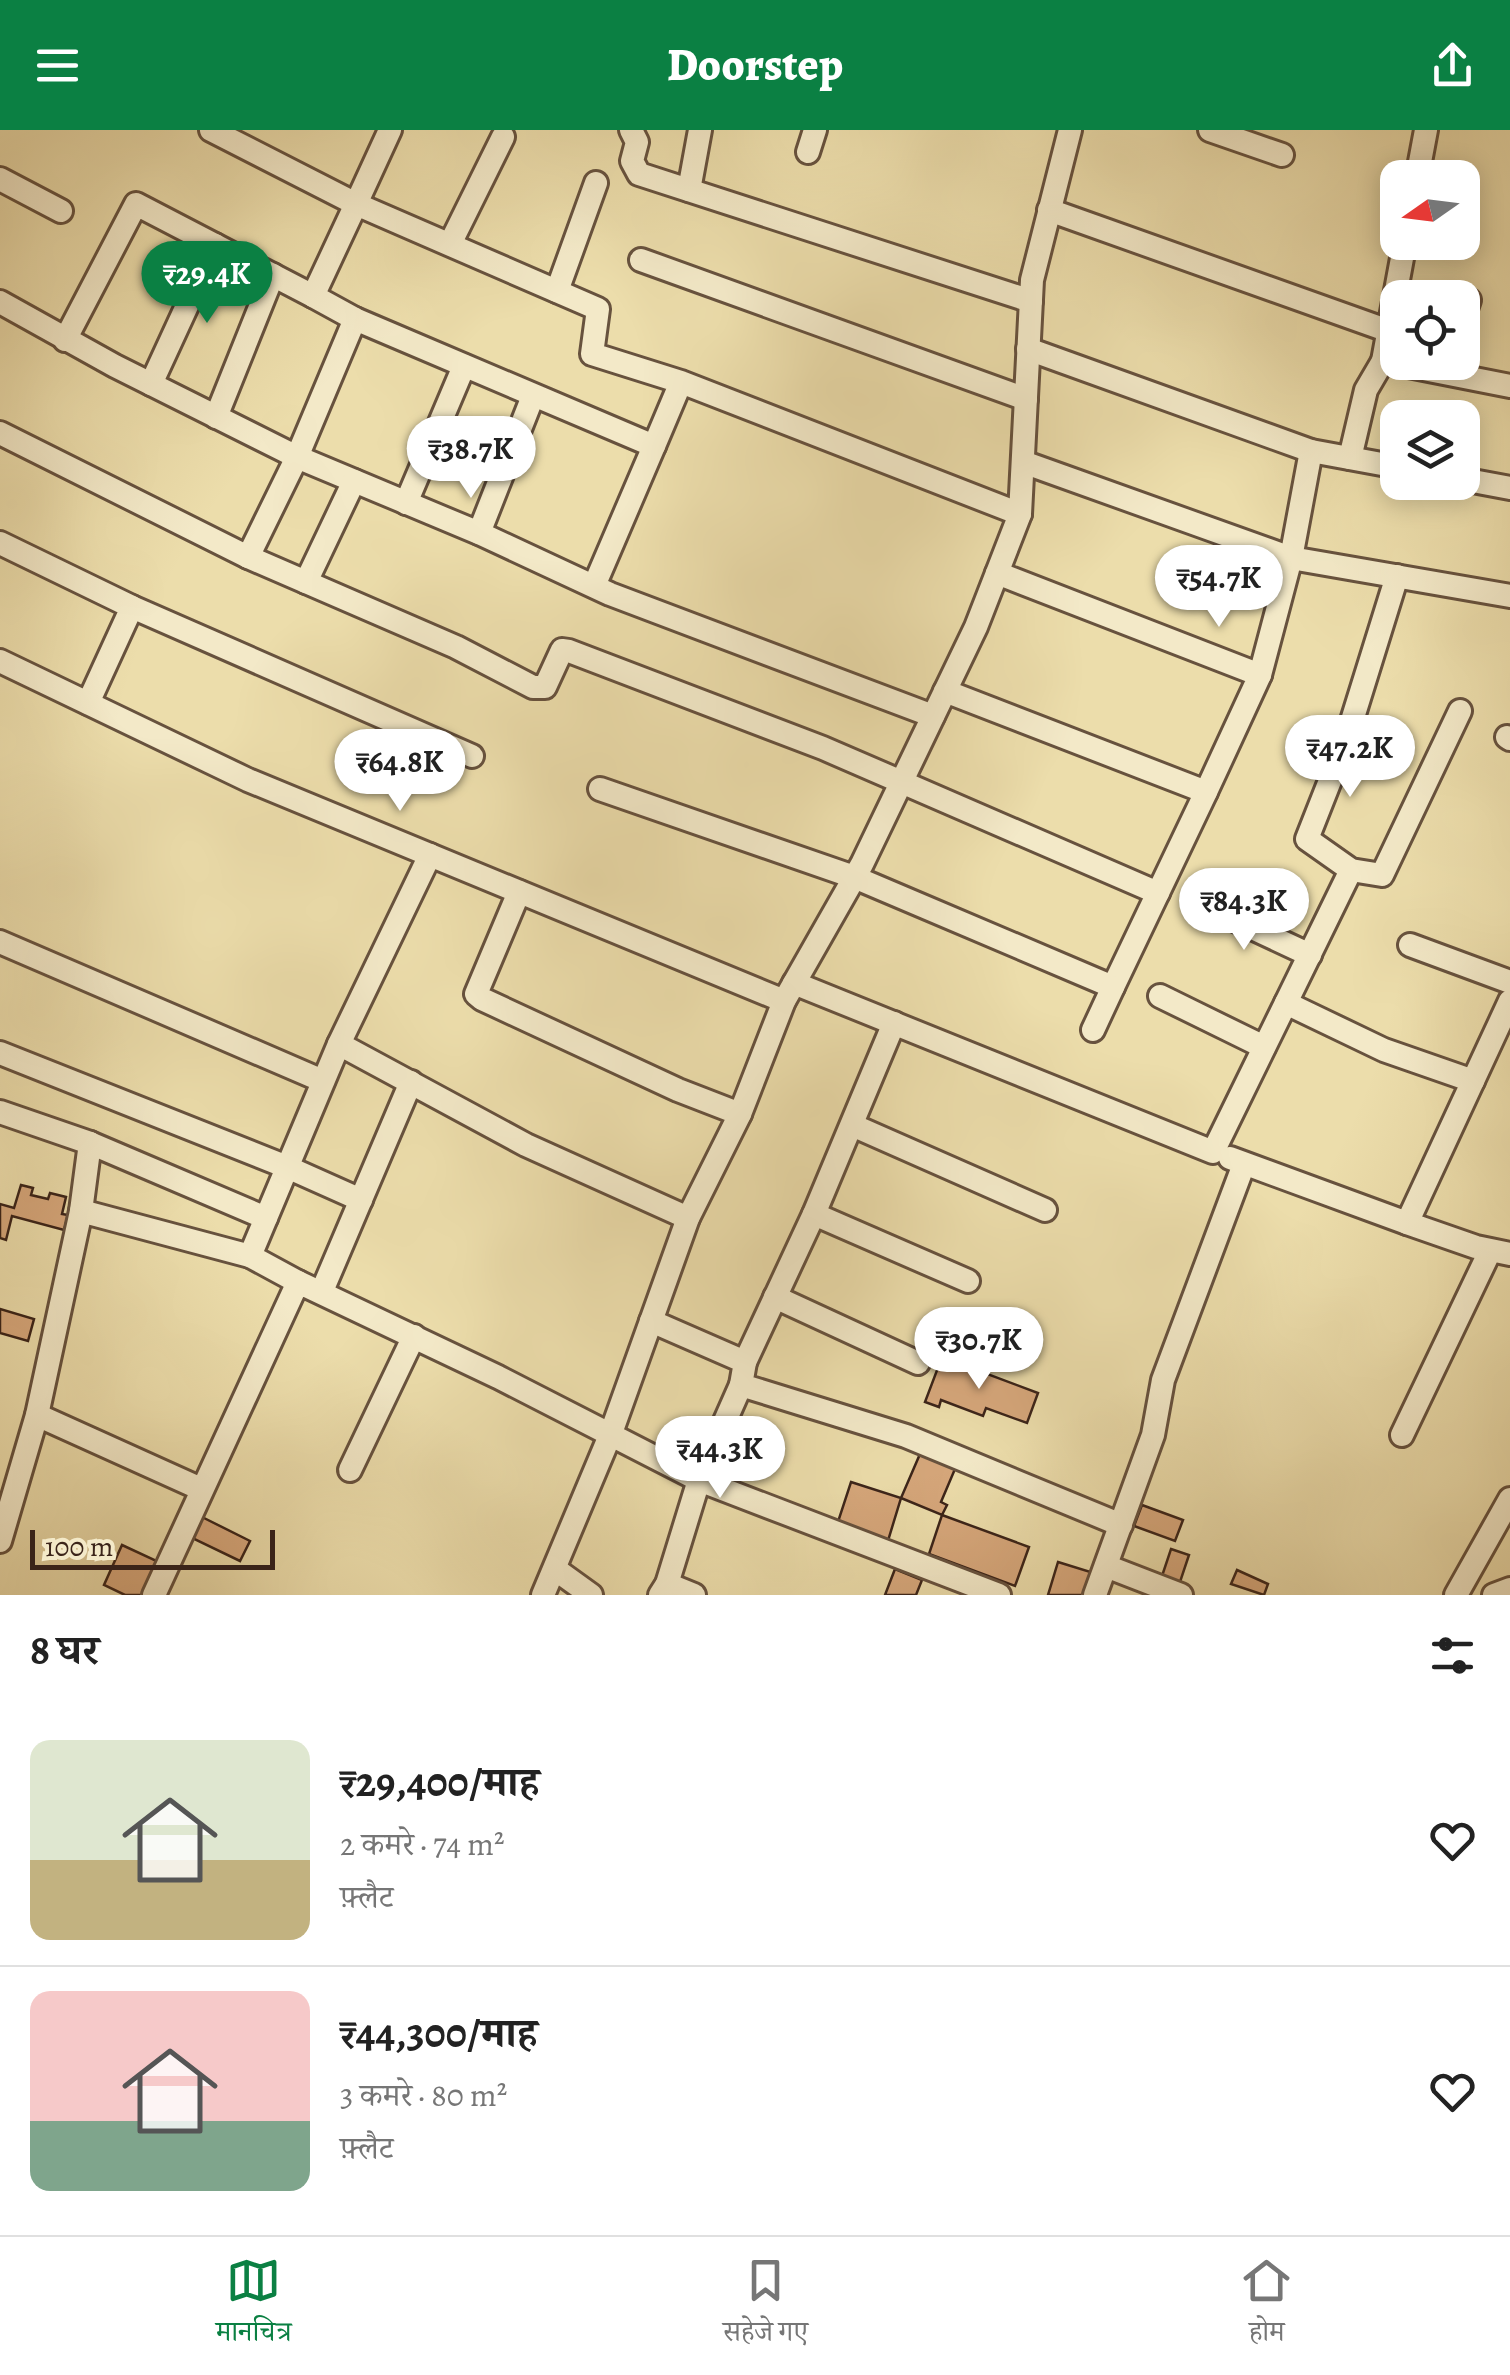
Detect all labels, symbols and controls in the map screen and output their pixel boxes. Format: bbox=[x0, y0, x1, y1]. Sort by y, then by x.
text: Doorstep bbox=[667, 34, 843, 96]
icon: menu bbox=[30, 38, 85, 93]
icon: share bbox=[1425, 38, 1480, 93]
north arrow bbox=[1380, 160, 1480, 260]
map controls bbox=[1380, 160, 1480, 500]
pin: ₹29.4K bbox=[126, 241, 288, 326]
text: ₹29.4K bbox=[163, 251, 251, 295]
button: locate bbox=[1380, 280, 1480, 380]
button: layers bbox=[1380, 400, 1480, 500]
pin: ₹38.7K bbox=[390, 416, 552, 501]
text: ₹38.7K bbox=[429, 426, 513, 470]
pin: ₹54.7K bbox=[1138, 545, 1300, 630]
text: ₹54.7K bbox=[1177, 555, 1261, 599]
pin: ₹47.2K bbox=[1269, 715, 1431, 800]
text: ₹47.2K bbox=[1307, 725, 1393, 769]
pin: ₹64.8K bbox=[319, 729, 481, 814]
text: ₹64.8K bbox=[356, 739, 444, 783]
pin: ₹84.3K bbox=[1163, 868, 1325, 953]
text: ₹84.3K bbox=[1201, 878, 1287, 922]
pin: ₹30.7K bbox=[898, 1307, 1060, 1392]
text: ₹30.7K bbox=[936, 1317, 1022, 1361]
pin: ₹44.3K bbox=[639, 1416, 801, 1501]
text: ₹44.3K bbox=[677, 1426, 763, 1470]
scale bar bbox=[30, 1525, 275, 1570]
text: 100 m bbox=[45, 1528, 113, 1566]
text: 8 घर bbox=[30, 1621, 99, 1678]
icon: filters bbox=[1425, 1628, 1480, 1683]
text: ₹29,400/माह bbox=[340, 1753, 539, 1810]
icon: home bbox=[110, 1780, 230, 1900]
icon: heart bbox=[1425, 1813, 1480, 1868]
text: 2 कमरे · 74 m² bbox=[340, 1822, 504, 1866]
text: फ़्लैट bbox=[340, 1875, 393, 1919]
text: ₹44,300/माह bbox=[340, 2004, 537, 2061]
icon: home bbox=[110, 2031, 230, 2151]
icon: heart bbox=[1425, 2064, 1480, 2119]
text: 3 कमरे · 80 m² bbox=[340, 2073, 507, 2117]
text: फ़्लैट bbox=[340, 2126, 393, 2170]
tab: मानचित्र bbox=[216, 2253, 292, 2359]
tab: सहेजे गए bbox=[723, 2253, 808, 2359]
tab: होम bbox=[1239, 2253, 1294, 2359]

